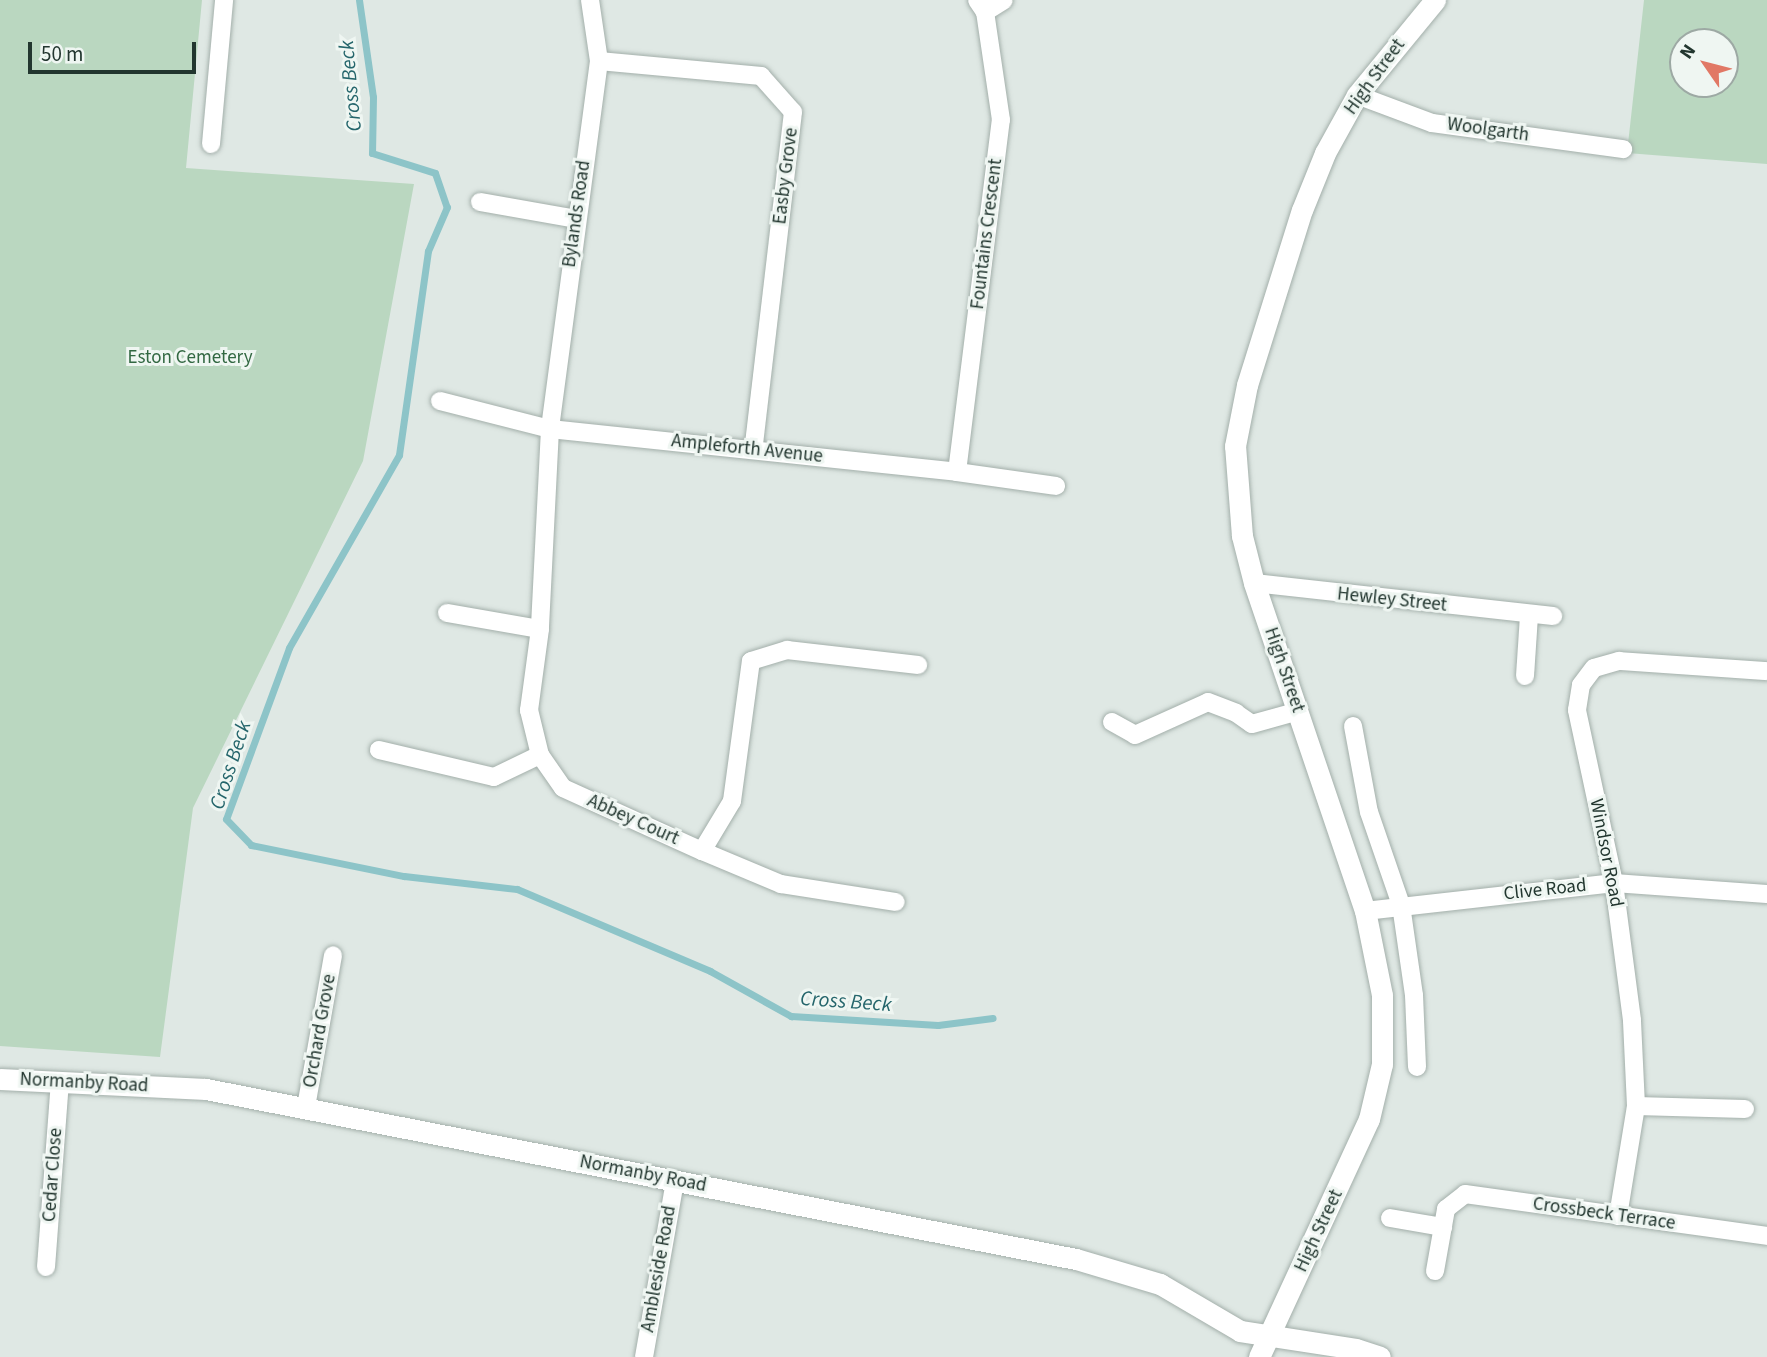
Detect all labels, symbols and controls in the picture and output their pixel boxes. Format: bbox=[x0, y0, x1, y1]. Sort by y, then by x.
scale bar bbox=[32, 28, 200, 72]
north arrow bbox=[1669, 28, 1739, 98]
street label: High Street bbox=[1340, 35, 1410, 119]
text: 50 m bbox=[41, 39, 83, 69]
water label: Cross Beck bbox=[333, 39, 367, 133]
text: N bbox=[1673, 39, 1703, 65]
street label: Woolgarth bbox=[1446, 113, 1530, 147]
street label: Easby Grove bbox=[769, 126, 803, 226]
street label: Fountains Crescent bbox=[966, 157, 1008, 311]
street label: Bylands Road bbox=[558, 159, 596, 269]
park label: Eston Cemetery bbox=[127, 347, 253, 369]
street label: Ampleforth Avenue bbox=[670, 430, 824, 468]
street label: Hewley Street bbox=[1336, 583, 1448, 617]
street label: High Street bbox=[1259, 625, 1309, 715]
water label: Cross Beck bbox=[204, 718, 256, 812]
street label: Abbey Court bbox=[584, 790, 682, 850]
street label: Windsor Road bbox=[1584, 797, 1628, 909]
street label: Clive Road bbox=[1502, 874, 1588, 906]
street label: Orchard Grove bbox=[299, 972, 341, 1090]
water label: Cross Beck bbox=[799, 985, 893, 1017]
street label: Normanby Road bbox=[19, 1068, 149, 1098]
street label: Cedar Close bbox=[38, 1127, 68, 1223]
street label: Normanby Road bbox=[578, 1151, 708, 1197]
street label: High Street bbox=[1290, 1186, 1348, 1276]
street label: Crossbeck Terrace bbox=[1531, 1193, 1677, 1235]
street label: Ambleside Road bbox=[637, 1204, 681, 1334]

